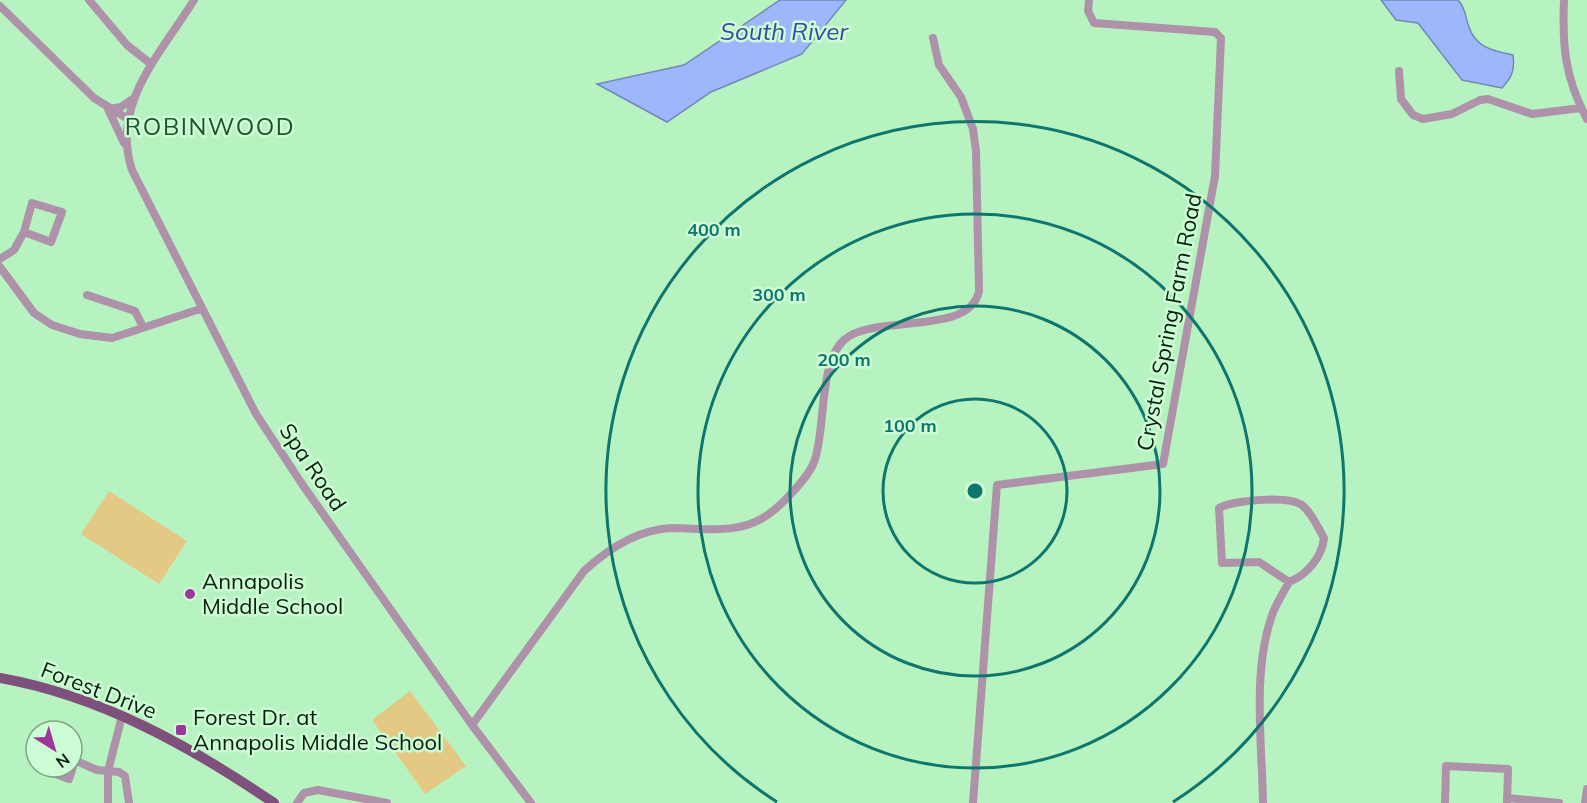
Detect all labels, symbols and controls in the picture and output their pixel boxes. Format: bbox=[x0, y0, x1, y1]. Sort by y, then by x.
water label: South River bbox=[720, 16, 849, 46]
district label: ROBINWOOD bbox=[125, 111, 295, 141]
street label: Crystal Spring Farm Road bbox=[1130, 191, 1208, 453]
text: 400 m bbox=[687, 218, 741, 241]
text: 300 m bbox=[752, 283, 806, 306]
text: 200 m bbox=[817, 348, 871, 371]
text: 100 m bbox=[883, 414, 937, 437]
street label: Spa Road bbox=[273, 418, 353, 516]
centre of rings bbox=[965, 481, 985, 501]
place label: Annapolis Middle School bbox=[202, 567, 343, 620]
marker: Annapolis Middle School bbox=[183, 587, 197, 601]
street label: Forest Drive bbox=[37, 655, 161, 725]
place label: Forest Dr. at Annapolis Middle School bbox=[193, 703, 442, 756]
north arrow bbox=[24, 719, 84, 779]
marker: Forest Dr. at Annapolis Middle School bbox=[174, 723, 188, 737]
text: N bbox=[52, 749, 74, 773]

